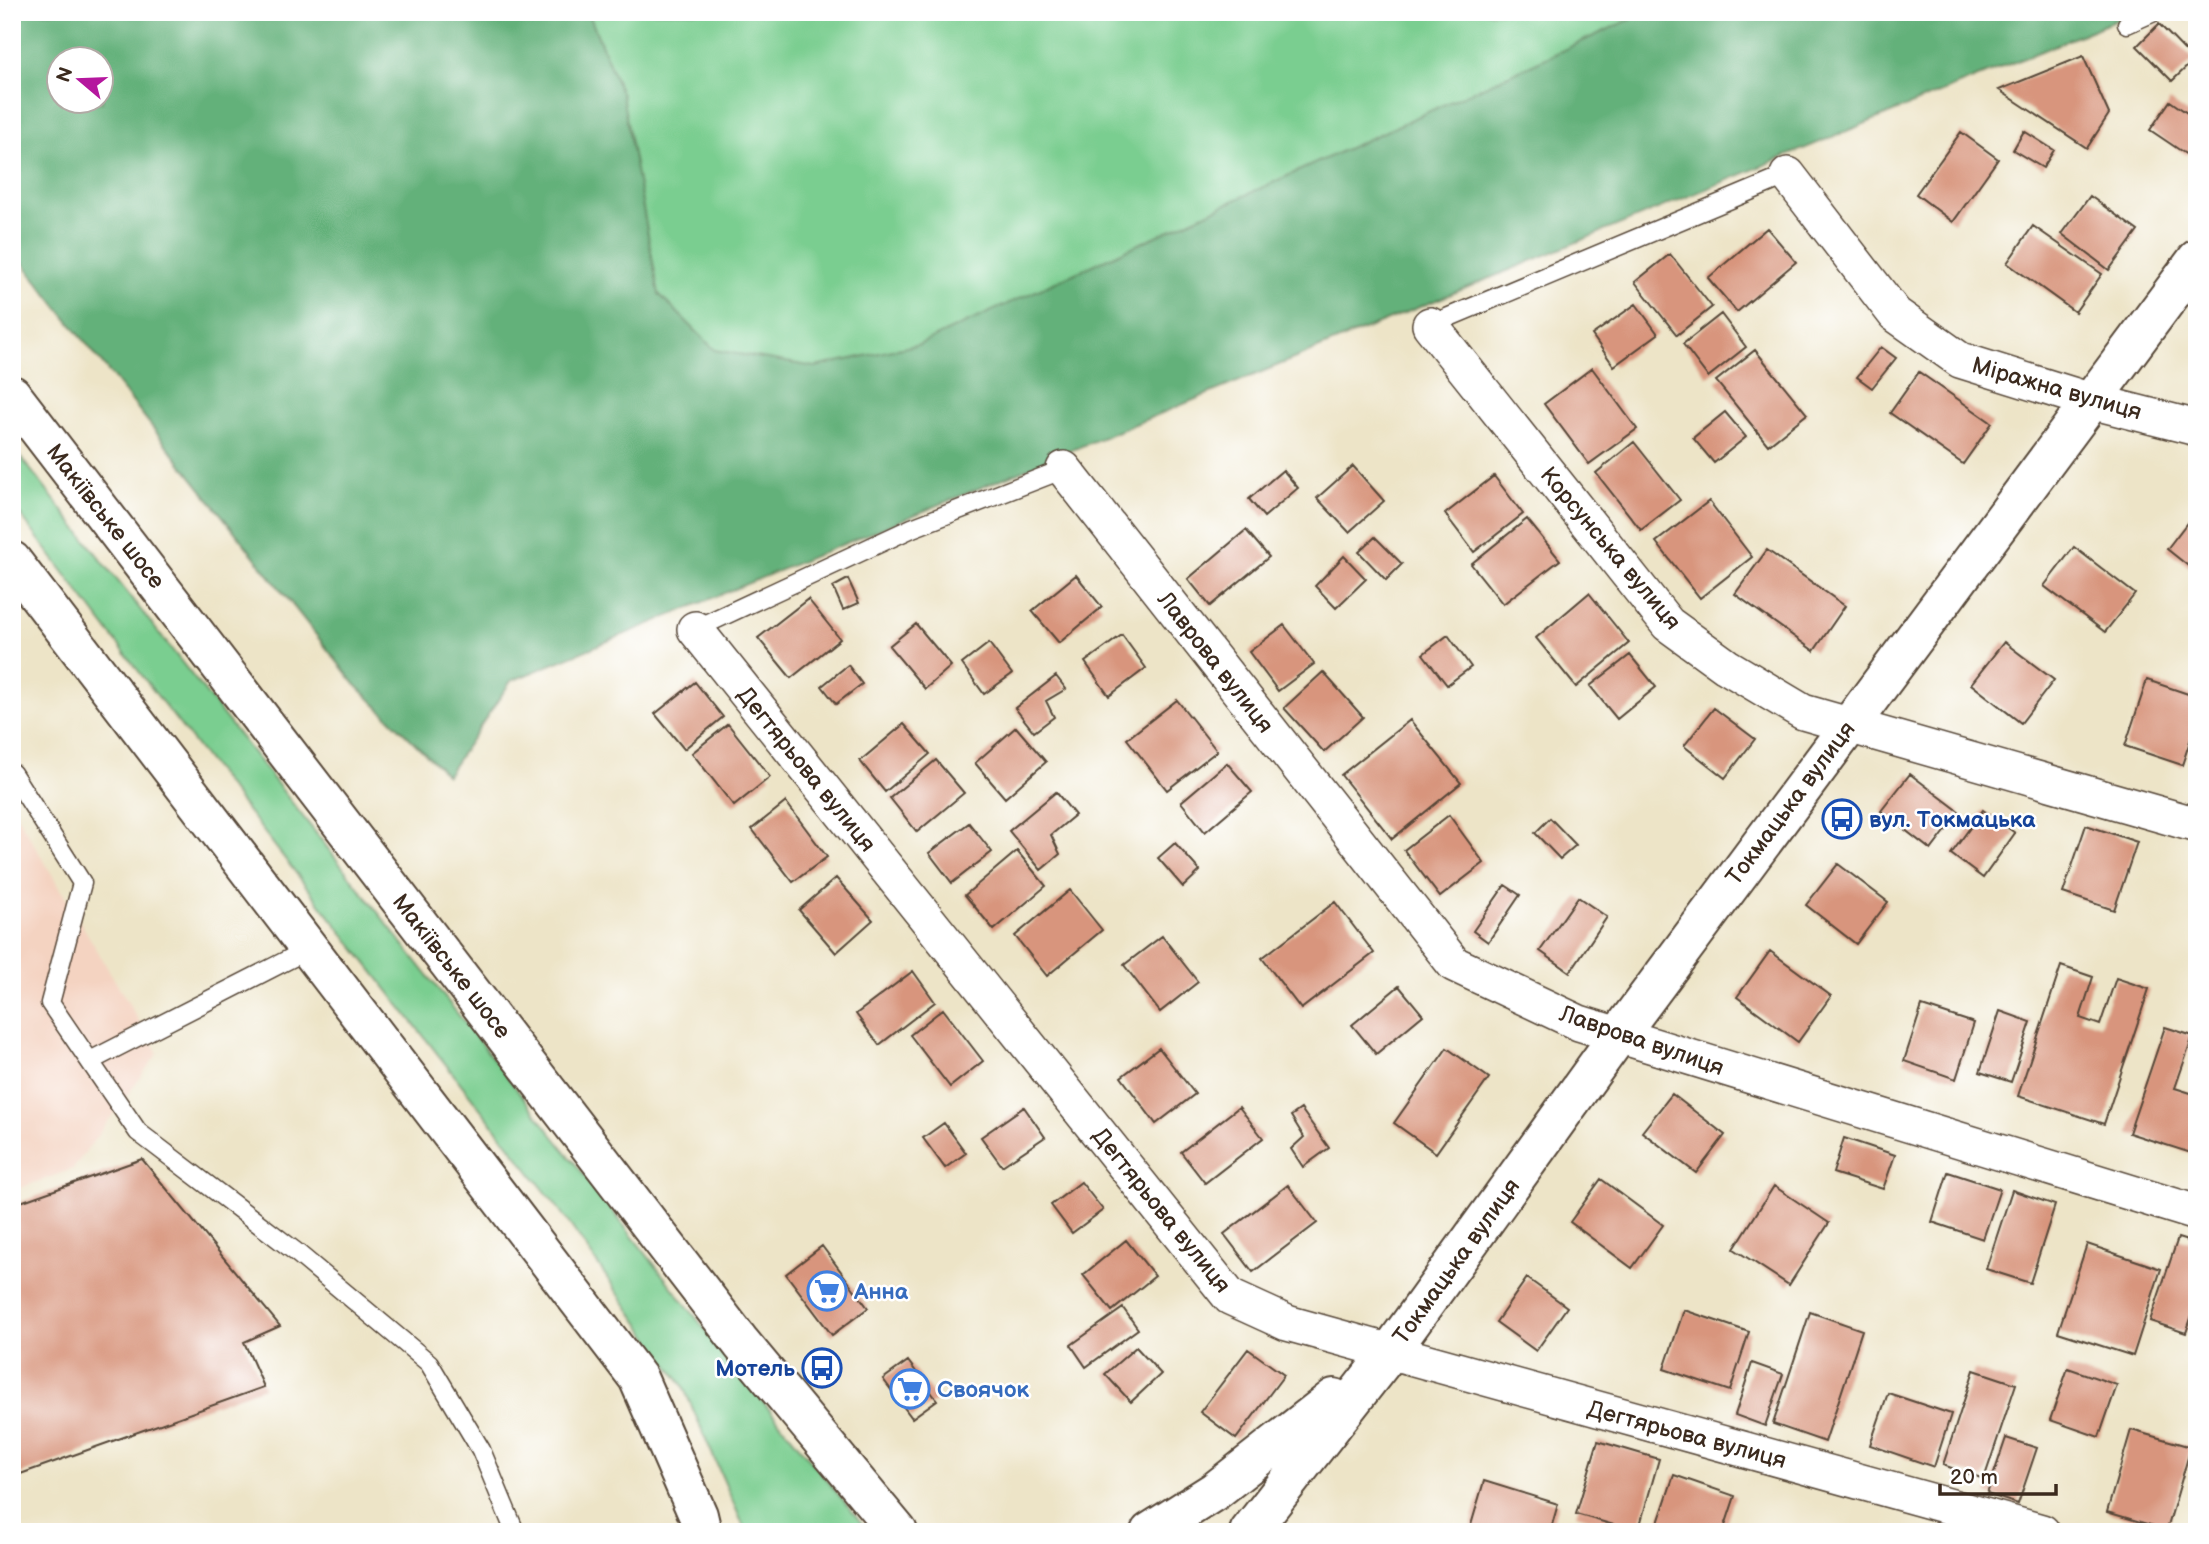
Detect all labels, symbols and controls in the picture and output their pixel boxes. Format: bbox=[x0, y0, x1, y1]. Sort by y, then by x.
north arrow bbox=[46, 46, 116, 116]
text: N bbox=[52, 64, 79, 85]
street label: Міражна вулиця bbox=[1969, 351, 2145, 427]
street label: Макіївське шосе bbox=[40, 439, 171, 595]
street label: Корсунська вулиця bbox=[1534, 462, 1686, 636]
street label: Лаврова вулиця bbox=[1151, 585, 1279, 739]
street label: Дегтярьова вулиця bbox=[731, 681, 881, 858]
street label: Токмацька вулиця bbox=[1720, 716, 1861, 891]
bus stop icon: вул. Токмацька bbox=[1821, 798, 1863, 840]
place label: вул. Токмацька bbox=[1869, 806, 2036, 834]
street label: Макіївське шосе bbox=[386, 889, 517, 1045]
street label: Лаврова вулиця bbox=[1555, 999, 1728, 1082]
street label: Дегтярьова вулиця bbox=[1086, 1122, 1236, 1299]
street label: Токмацька вулиця bbox=[1387, 1173, 1526, 1350]
supermarket icon: Анна bbox=[806, 1270, 848, 1312]
place label: Анна bbox=[853, 1278, 909, 1306]
bus stop icon: Мотель bbox=[801, 1347, 843, 1389]
place label: Мотель bbox=[715, 1355, 795, 1383]
supermarket icon: Своячок bbox=[889, 1368, 931, 1410]
place label: Своячок bbox=[937, 1376, 1030, 1404]
street label: Дегтярьова вулиця bbox=[1584, 1395, 1789, 1475]
scale bar bbox=[1940, 1453, 2055, 1497]
text: 20 m bbox=[1950, 1465, 1998, 1490]

